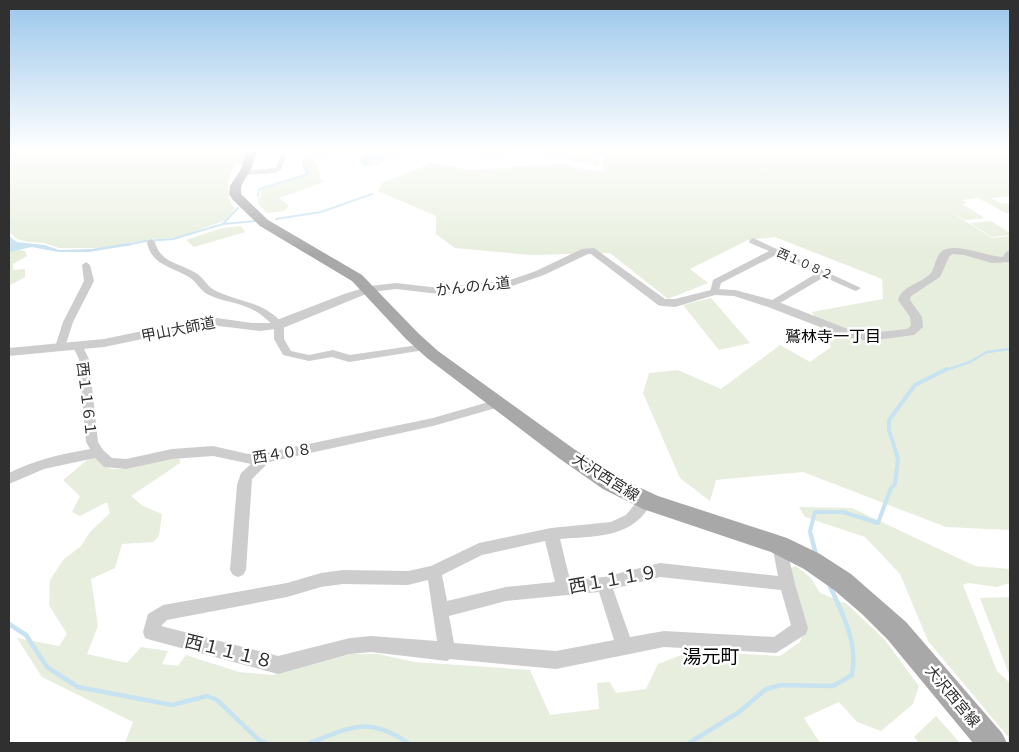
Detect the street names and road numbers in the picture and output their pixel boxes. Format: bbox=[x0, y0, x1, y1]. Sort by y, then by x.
street label: 西１０８２ bbox=[775, 245, 835, 283]
street label: かんのん道 bbox=[435, 274, 511, 298]
street label: 甲山大師道 bbox=[140, 313, 216, 345]
street label: 西１１６１ bbox=[74, 361, 100, 437]
street label: 西４０８ bbox=[251, 440, 313, 466]
street label: 大沢西宮線 bbox=[570, 450, 642, 504]
street label: 西１１１９ bbox=[567, 561, 659, 597]
street label: 西１１１８ bbox=[183, 630, 275, 672]
street label: 大沢西宮線 bbox=[922, 662, 984, 730]

